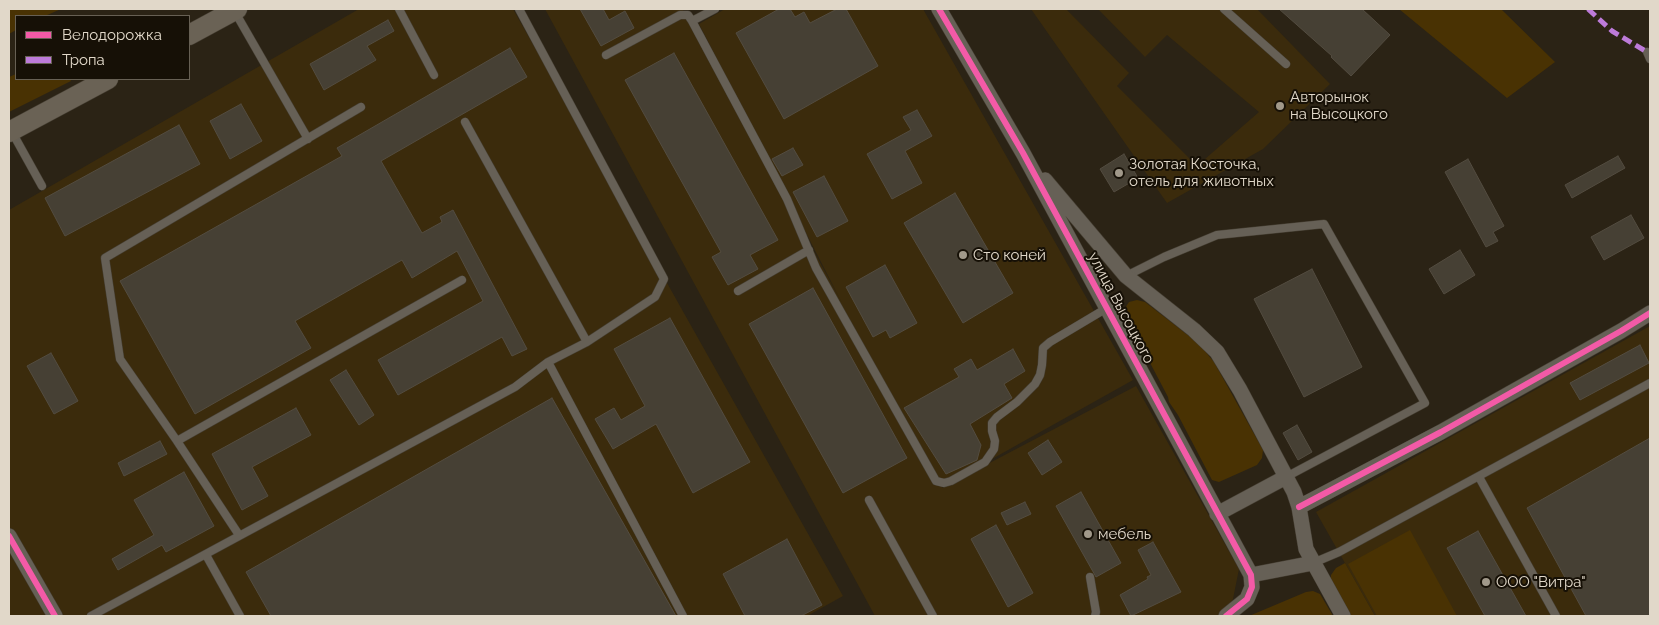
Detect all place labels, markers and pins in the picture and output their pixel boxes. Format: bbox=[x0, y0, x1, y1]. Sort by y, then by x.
place label: Авторынок на Высоцкого bbox=[1290, 88, 1388, 123]
marker: Авторынок на Высоцкого bbox=[1274, 100, 1286, 112]
place label: Золотая Косточка, отель для животных bbox=[1129, 155, 1274, 190]
marker: Золотая Косточка, отель для животных bbox=[1113, 167, 1125, 179]
place label: Сто коней bbox=[973, 246, 1046, 264]
marker: Сто коней bbox=[957, 249, 969, 261]
place label: мебель bbox=[1098, 525, 1151, 543]
marker: мебель bbox=[1082, 528, 1094, 540]
place label: ООО "Витра" bbox=[1496, 573, 1586, 591]
marker: ООО "Витра" bbox=[1480, 576, 1492, 588]

